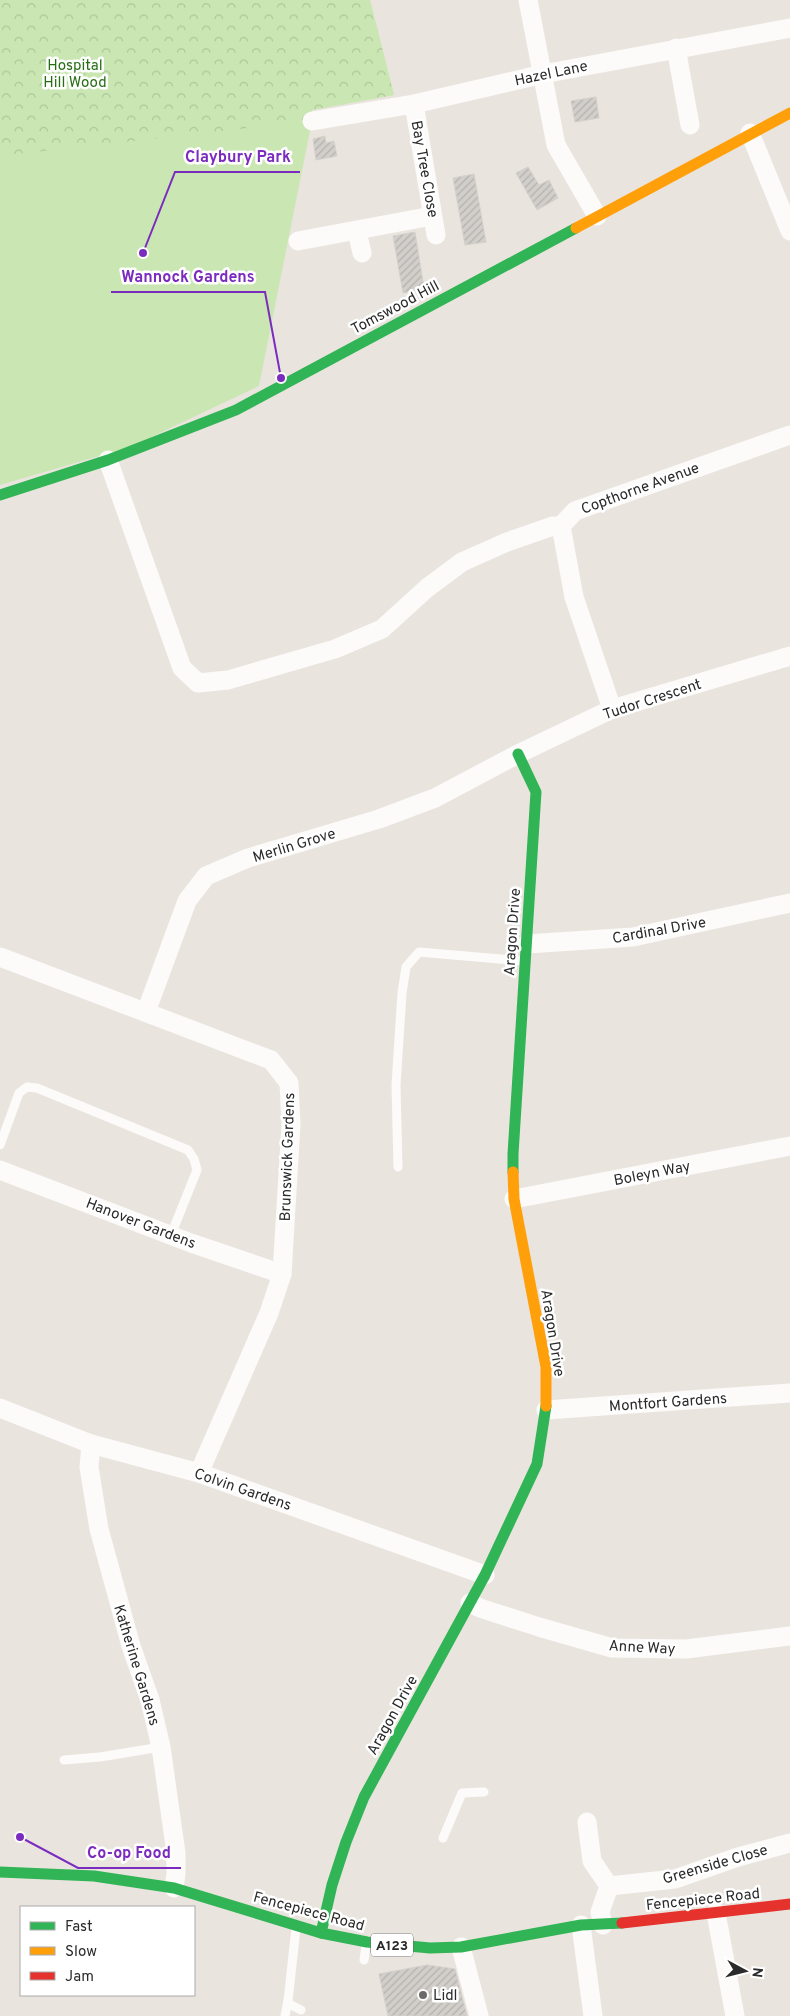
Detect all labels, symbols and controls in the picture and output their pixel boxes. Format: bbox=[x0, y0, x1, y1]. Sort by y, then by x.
park label: Hospital Hill Wood bbox=[43, 57, 107, 93]
street label: Hazel Lane bbox=[513, 57, 590, 91]
street label: Bay Tree Close bbox=[406, 119, 441, 219]
callout: Claybury Park bbox=[175, 141, 300, 172]
text: Claybury Park bbox=[185, 148, 291, 168]
callout: Wannock Gardens bbox=[111, 261, 265, 292]
text: Wannock Gardens bbox=[121, 268, 255, 288]
street label: Tomswood Hill bbox=[348, 277, 443, 340]
street label: Copthorne Avenue bbox=[579, 459, 702, 520]
street label: Tudor Crescent bbox=[601, 676, 704, 725]
street label: Merlin Grove bbox=[251, 825, 338, 868]
street label: Aragon Drive bbox=[501, 888, 526, 977]
street label: Cardinal Drive bbox=[611, 914, 708, 949]
street label: Brunswick Gardens bbox=[277, 1092, 300, 1222]
street label: Boleyn Way bbox=[612, 1158, 692, 1191]
street label: Hanover Gardens bbox=[83, 1195, 198, 1254]
street label: Aragon Drive bbox=[535, 1288, 568, 1378]
street label: Montfort Gardens bbox=[608, 1390, 728, 1417]
street label: Colvin Gardens bbox=[191, 1465, 294, 1516]
street label: Katherine Gardens bbox=[108, 1603, 163, 1728]
street label: Anne Way bbox=[608, 1637, 676, 1660]
street label: Aragon Drive bbox=[364, 1673, 423, 1759]
callout: Co-op Food bbox=[78, 1837, 181, 1868]
street label: Greenside Close bbox=[661, 1841, 770, 1890]
text: Co-op Food bbox=[87, 1844, 171, 1864]
street label: Fencepiece Road bbox=[645, 1885, 761, 1916]
street label: Fencepiece Road bbox=[251, 1888, 366, 1936]
legend bbox=[20, 1906, 195, 1996]
text: Fast bbox=[65, 1918, 93, 1937]
road number: A123 bbox=[371, 1934, 413, 1956]
text: Slow bbox=[65, 1943, 97, 1962]
north arrow bbox=[720, 1946, 770, 1996]
text: N bbox=[747, 1966, 765, 1978]
text: Jam bbox=[65, 1968, 94, 1987]
place label: Lidl bbox=[433, 1987, 458, 2006]
marker: Lidl bbox=[417, 1989, 429, 2001]

